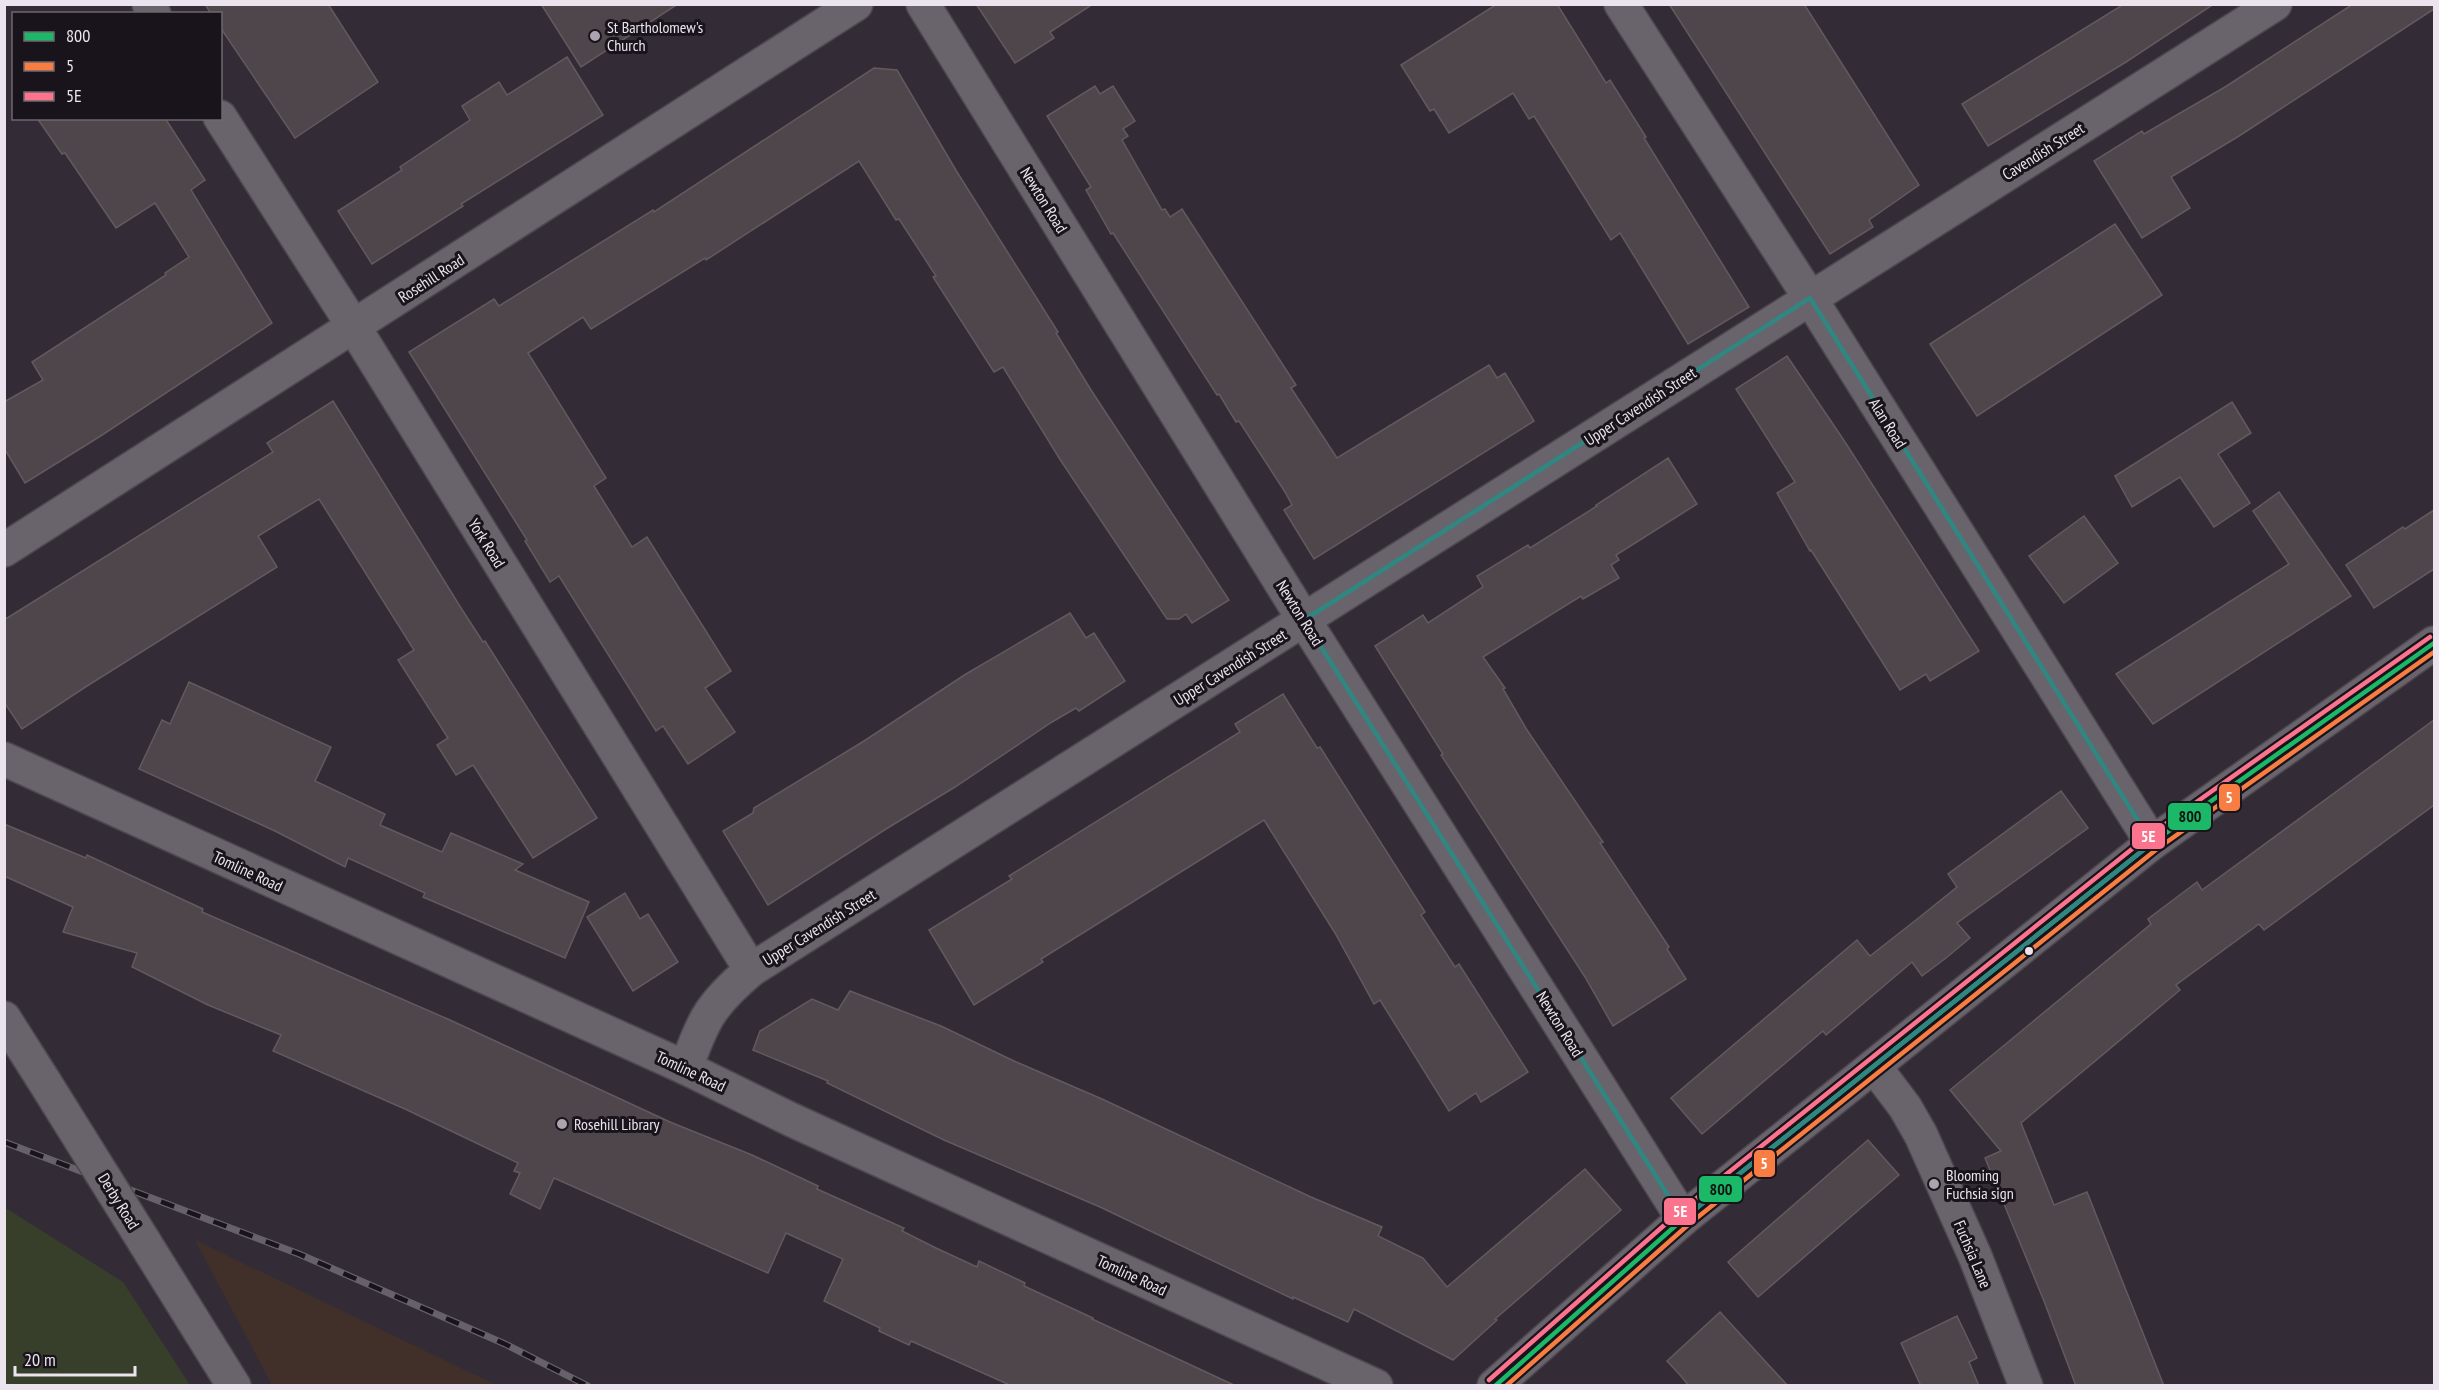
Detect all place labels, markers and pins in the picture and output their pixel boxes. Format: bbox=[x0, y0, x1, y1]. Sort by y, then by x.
place label: St Bartholomew's Church bbox=[607, 17, 703, 55]
marker: St Bartholomew's Church bbox=[588, 29, 602, 43]
unlabelled marker bbox=[2023, 945, 2035, 957]
place label: Rosehill Library bbox=[574, 1114, 660, 1134]
marker: Rosehill Library bbox=[555, 1117, 569, 1131]
place label: Blooming Fuchsia sign bbox=[1946, 1165, 2014, 1203]
marker: Blooming Fuchsia sign bbox=[1927, 1177, 1941, 1191]

